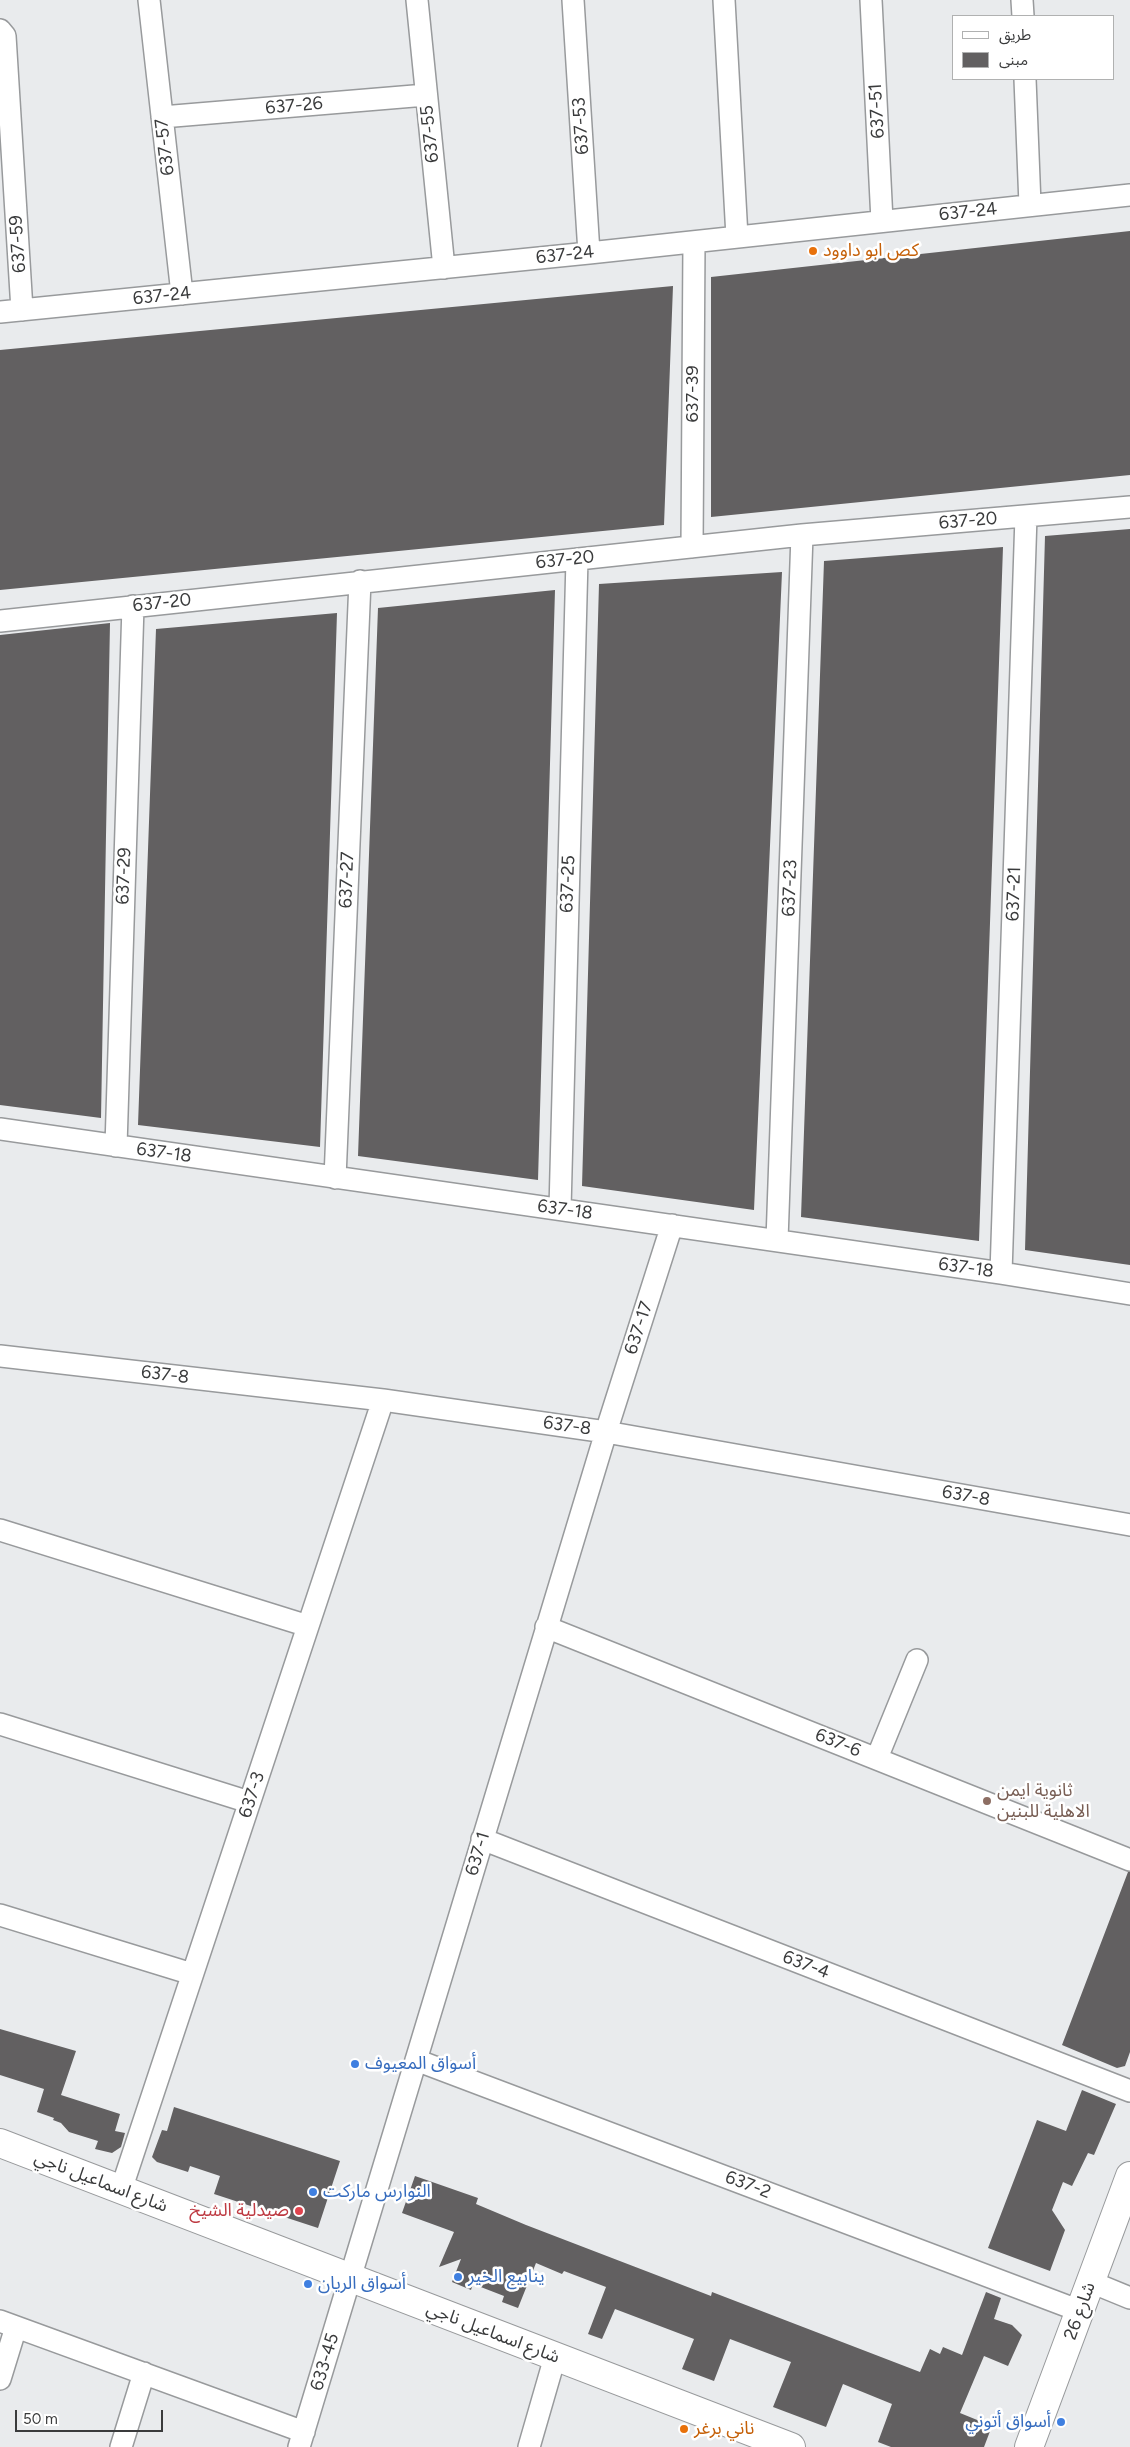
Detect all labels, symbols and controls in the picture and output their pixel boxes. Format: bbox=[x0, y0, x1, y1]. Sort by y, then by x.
legend bbox=[952, 15, 1115, 80]
text: طريق bbox=[999, 26, 1031, 44]
text: مبنى bbox=[999, 51, 1028, 69]
street label: 637-51 bbox=[865, 83, 889, 139]
street label: 637-26 bbox=[264, 93, 324, 119]
street label: 637-53 bbox=[568, 97, 594, 155]
street label: 637-55 bbox=[416, 104, 444, 164]
street label: 637-57 bbox=[151, 117, 179, 177]
street label: 637-24 bbox=[938, 198, 998, 226]
street label: 637-59 bbox=[5, 214, 31, 274]
place label: كص ابو داوود bbox=[823, 240, 919, 262]
street label: 637-24 bbox=[535, 241, 595, 269]
marker: كص ابو داوود bbox=[807, 245, 819, 257]
street label: 637-24 bbox=[132, 282, 192, 310]
street label: 637-39 bbox=[682, 365, 704, 423]
street label: 637-20 bbox=[938, 508, 998, 534]
street label: 637-20 bbox=[535, 546, 595, 574]
street label: 637-20 bbox=[132, 589, 192, 617]
street label: 637-29 bbox=[112, 847, 136, 905]
street label: 637-27 bbox=[335, 851, 359, 909]
street label: 637-25 bbox=[556, 855, 580, 913]
street label: 637-23 bbox=[778, 859, 802, 917]
street label: 637-21 bbox=[1002, 866, 1026, 922]
street label: 637-18 bbox=[135, 1138, 193, 1168]
street label: 637-18 bbox=[536, 1195, 594, 1225]
street label: 637-18 bbox=[937, 1253, 995, 1283]
street label: 637-17 bbox=[620, 1299, 658, 1357]
street label: 637-8 bbox=[140, 1361, 190, 1389]
street label: 637-8 bbox=[542, 1412, 592, 1440]
street label: 637-8 bbox=[940, 1481, 992, 1511]
street label: 637-6 bbox=[812, 1724, 864, 1762]
street label: 637-3 bbox=[234, 1769, 270, 1821]
place label: ثانوية ايمن الاهلية للبنين bbox=[997, 1780, 1090, 1822]
marker: ثانوية ايمن الاهلية للبنين bbox=[981, 1795, 993, 1807]
street label: 637-1 bbox=[461, 1830, 495, 1878]
street label: 637-4 bbox=[780, 1946, 832, 1984]
place label: أسواق المعيوف bbox=[365, 2053, 476, 2075]
marker: أسواق المعيوف bbox=[349, 2058, 361, 2070]
street label: شارع اسماعيل ناجي bbox=[31, 2147, 171, 2217]
street label: 637-2 bbox=[722, 2166, 774, 2204]
place label: النوارس ماركت bbox=[323, 2181, 431, 2203]
marker: النوارس ماركت bbox=[307, 2186, 319, 2198]
place label: صيدلية الشيخ bbox=[189, 2200, 289, 2222]
marker: صيدلية الشيخ bbox=[293, 2205, 305, 2217]
place label: ينابيع الخير bbox=[468, 2266, 545, 2288]
marker: ينابيع الخير bbox=[452, 2271, 464, 2283]
place label: أسواق الريان bbox=[318, 2273, 406, 2295]
marker: أسواق الريان bbox=[302, 2278, 314, 2290]
street label: شارع 26 bbox=[1060, 2279, 1100, 2343]
street label: شارع اسماعيل ناجي bbox=[423, 2298, 563, 2368]
street label: 633-45 bbox=[306, 2331, 344, 2393]
scale bar bbox=[18, 2400, 165, 2432]
text: 50 m bbox=[23, 2410, 58, 2428]
place label: أسواق أتوني bbox=[965, 2411, 1051, 2433]
marker: أسواق أتوني bbox=[1055, 2416, 1067, 2428]
place label: ناني برغر bbox=[694, 2418, 754, 2440]
marker: ناني برغر bbox=[678, 2423, 690, 2435]

